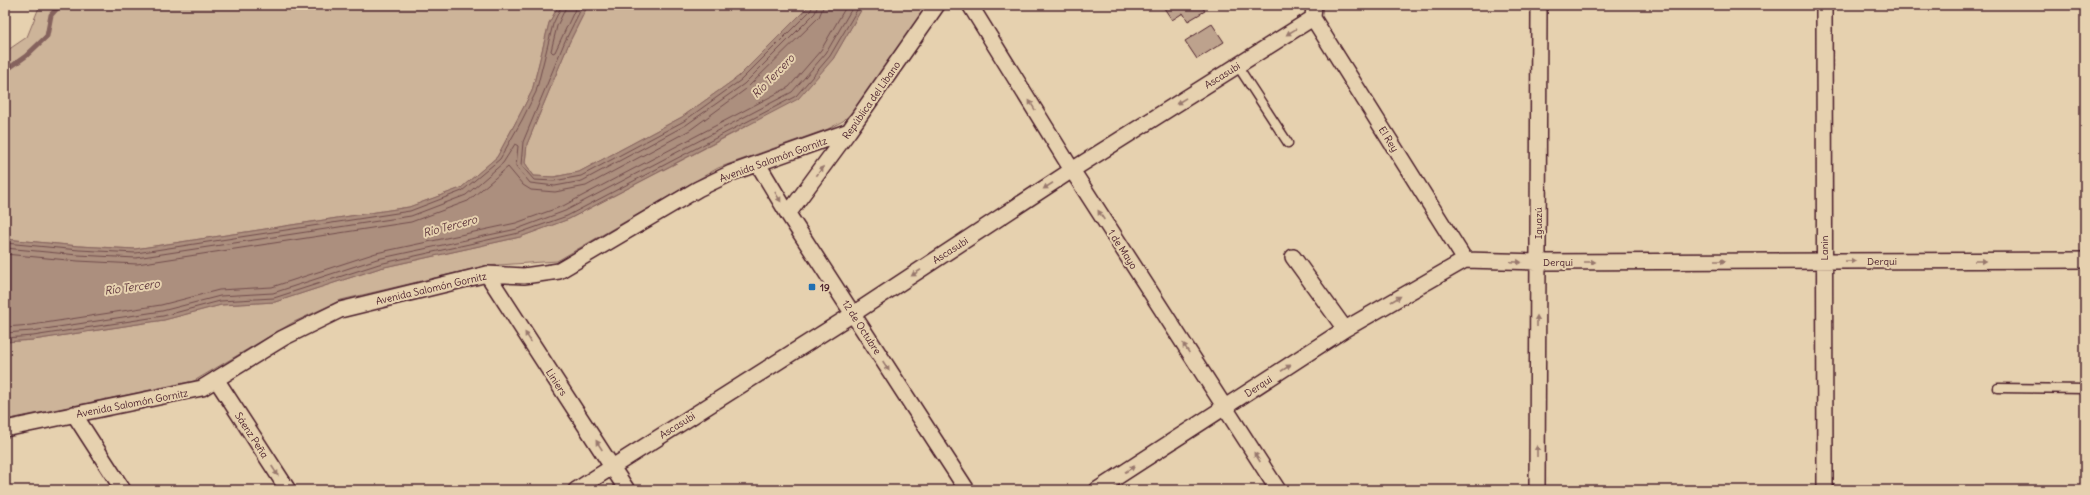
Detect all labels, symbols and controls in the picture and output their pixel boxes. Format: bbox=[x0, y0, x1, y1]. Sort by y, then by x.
one-way arrow bbox=[1286, 28, 1296, 36]
water label: Río Tercero bbox=[749, 51, 798, 101]
street label: República del Líbano bbox=[840, 58, 903, 142]
street label: Ascasubi bbox=[1202, 59, 1243, 91]
one-way arrow bbox=[1176, 97, 1186, 105]
one-way arrow bbox=[1028, 100, 1036, 110]
street label: El Rey bbox=[1376, 124, 1401, 154]
street label: Avenida Salomón Gornitz bbox=[718, 134, 829, 185]
one-way arrow bbox=[816, 166, 824, 176]
one-way arrow bbox=[1043, 182, 1053, 190]
one-way arrow bbox=[775, 191, 782, 203]
street label: Iguazú bbox=[1532, 207, 1545, 239]
one-way arrow bbox=[1097, 210, 1105, 220]
water label: Río Tercero bbox=[421, 212, 479, 240]
street label: 1 de Mayo bbox=[1105, 227, 1140, 272]
street label: Ascasubi bbox=[930, 234, 971, 267]
street label: Lanin bbox=[1818, 235, 1831, 260]
street label: Derqui bbox=[1867, 255, 1897, 268]
street label: Derqui bbox=[1543, 256, 1573, 269]
one-way arrow bbox=[1974, 257, 1986, 264]
one-way arrow bbox=[1510, 258, 1522, 265]
one-way arrow bbox=[1714, 258, 1727, 264]
one-way arrow bbox=[1844, 258, 1857, 264]
one-way arrow bbox=[1584, 259, 1597, 265]
street label: Avenida Salomón Gornitz bbox=[374, 269, 488, 308]
one-way arrow bbox=[911, 269, 921, 277]
water label: Río Tercero bbox=[104, 276, 161, 298]
place label: 19 bbox=[820, 281, 830, 294]
marker: 19 bbox=[807, 282, 817, 292]
one-way arrow bbox=[1390, 296, 1402, 303]
street label: 12 de Octubre bbox=[839, 298, 884, 357]
one-way arrow bbox=[1534, 314, 1540, 327]
one-way arrow bbox=[524, 331, 531, 342]
one-way arrow bbox=[1183, 342, 1190, 354]
one-way arrow bbox=[882, 360, 890, 371]
one-way arrow bbox=[1281, 364, 1291, 372]
street label: Liniers bbox=[543, 366, 570, 399]
street label: Derqui bbox=[1242, 373, 1274, 400]
street label: Avenida Salomón Gornitz bbox=[75, 386, 189, 421]
street label: Ascasubi bbox=[657, 409, 698, 441]
street label: Sáenz Peña bbox=[232, 410, 271, 461]
one-way arrow bbox=[595, 440, 602, 451]
one-way arrow bbox=[1534, 444, 1540, 457]
one-way arrow bbox=[1253, 452, 1261, 463]
one-way arrow bbox=[271, 465, 279, 476]
one-way arrow bbox=[1125, 465, 1135, 473]

